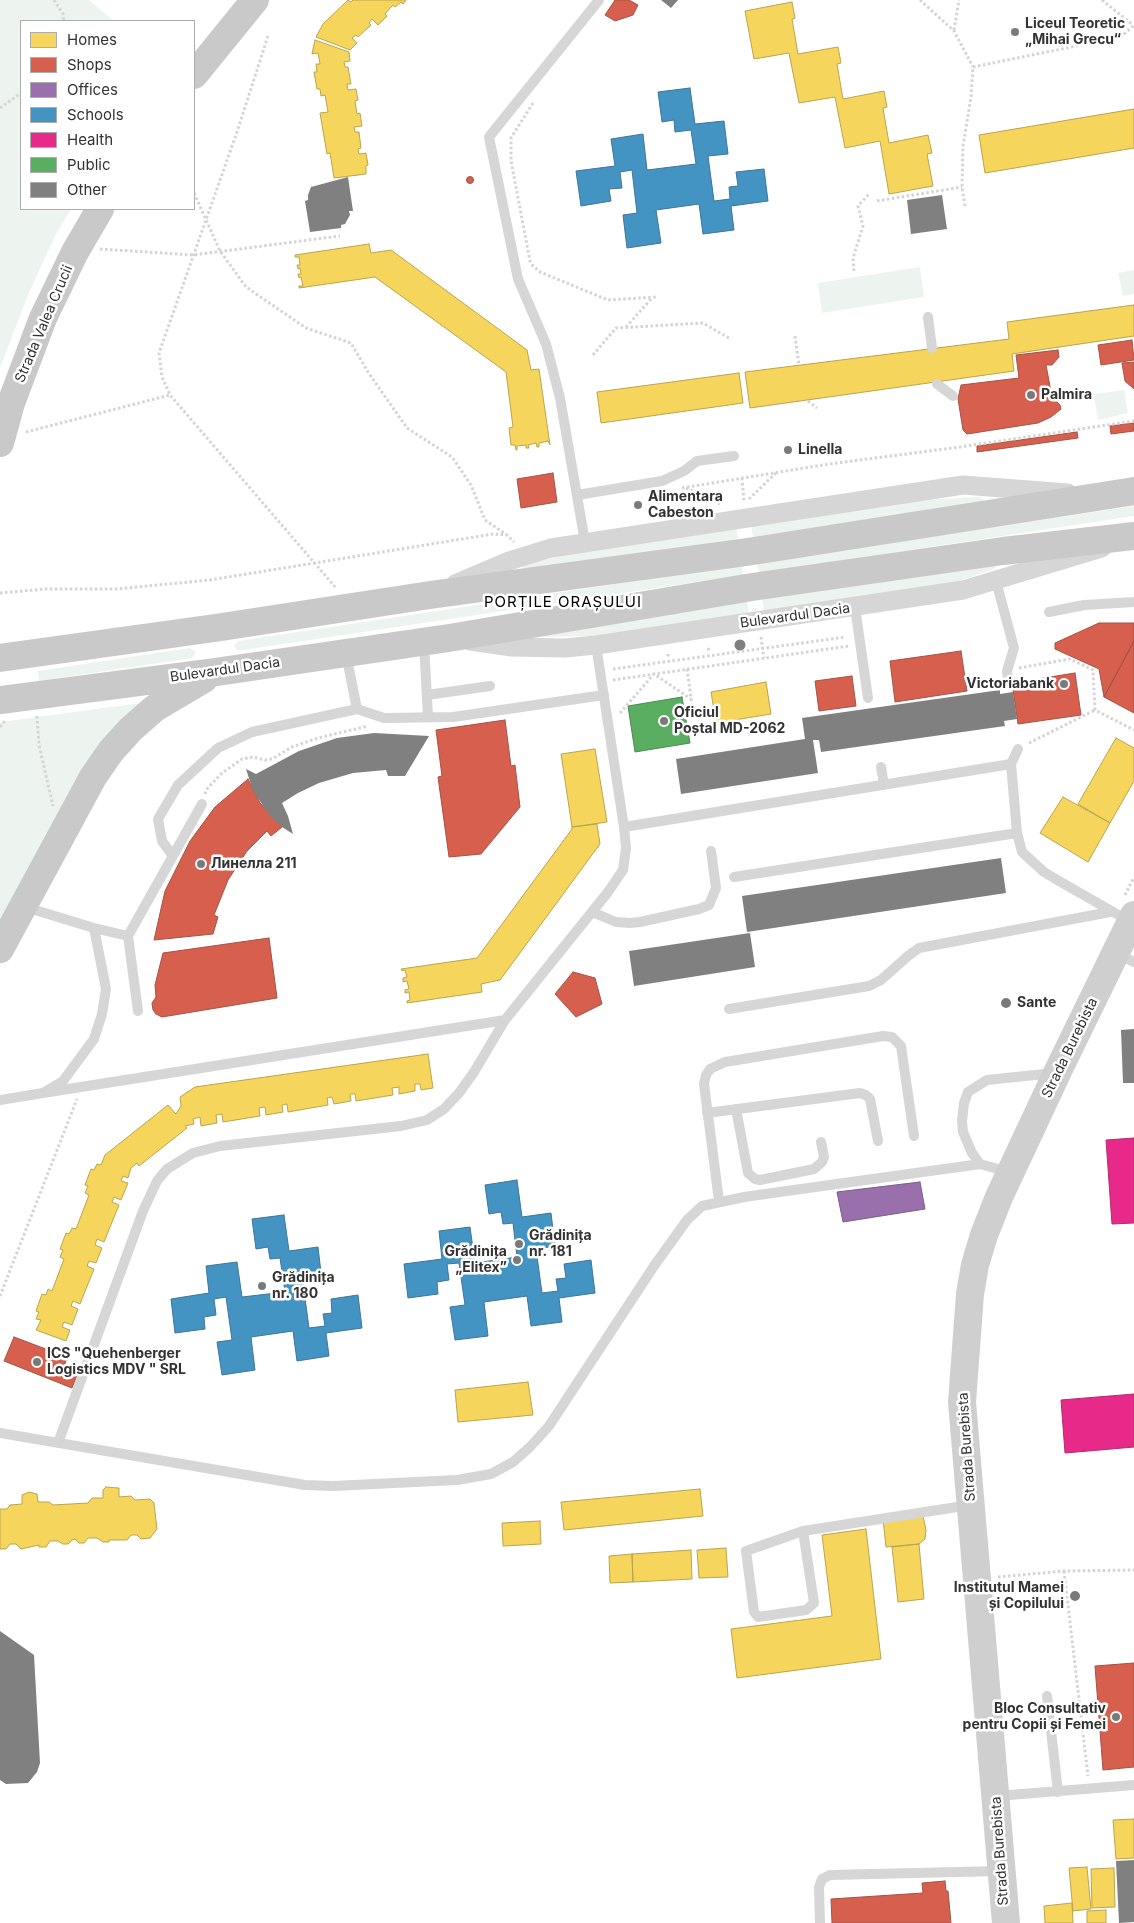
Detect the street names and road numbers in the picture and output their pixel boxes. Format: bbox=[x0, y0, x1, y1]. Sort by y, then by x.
street label: Strada Valea Crucii bbox=[12, 263, 76, 385]
street label: Bulevardul Dacia bbox=[739, 600, 851, 632]
street label: Bulevardul Dacia bbox=[169, 654, 281, 686]
street label: Strada Burebista bbox=[1038, 995, 1102, 1101]
street label: Strada Burebista bbox=[955, 1392, 979, 1502]
street label: Strada Burebista bbox=[988, 1796, 1012, 1906]

